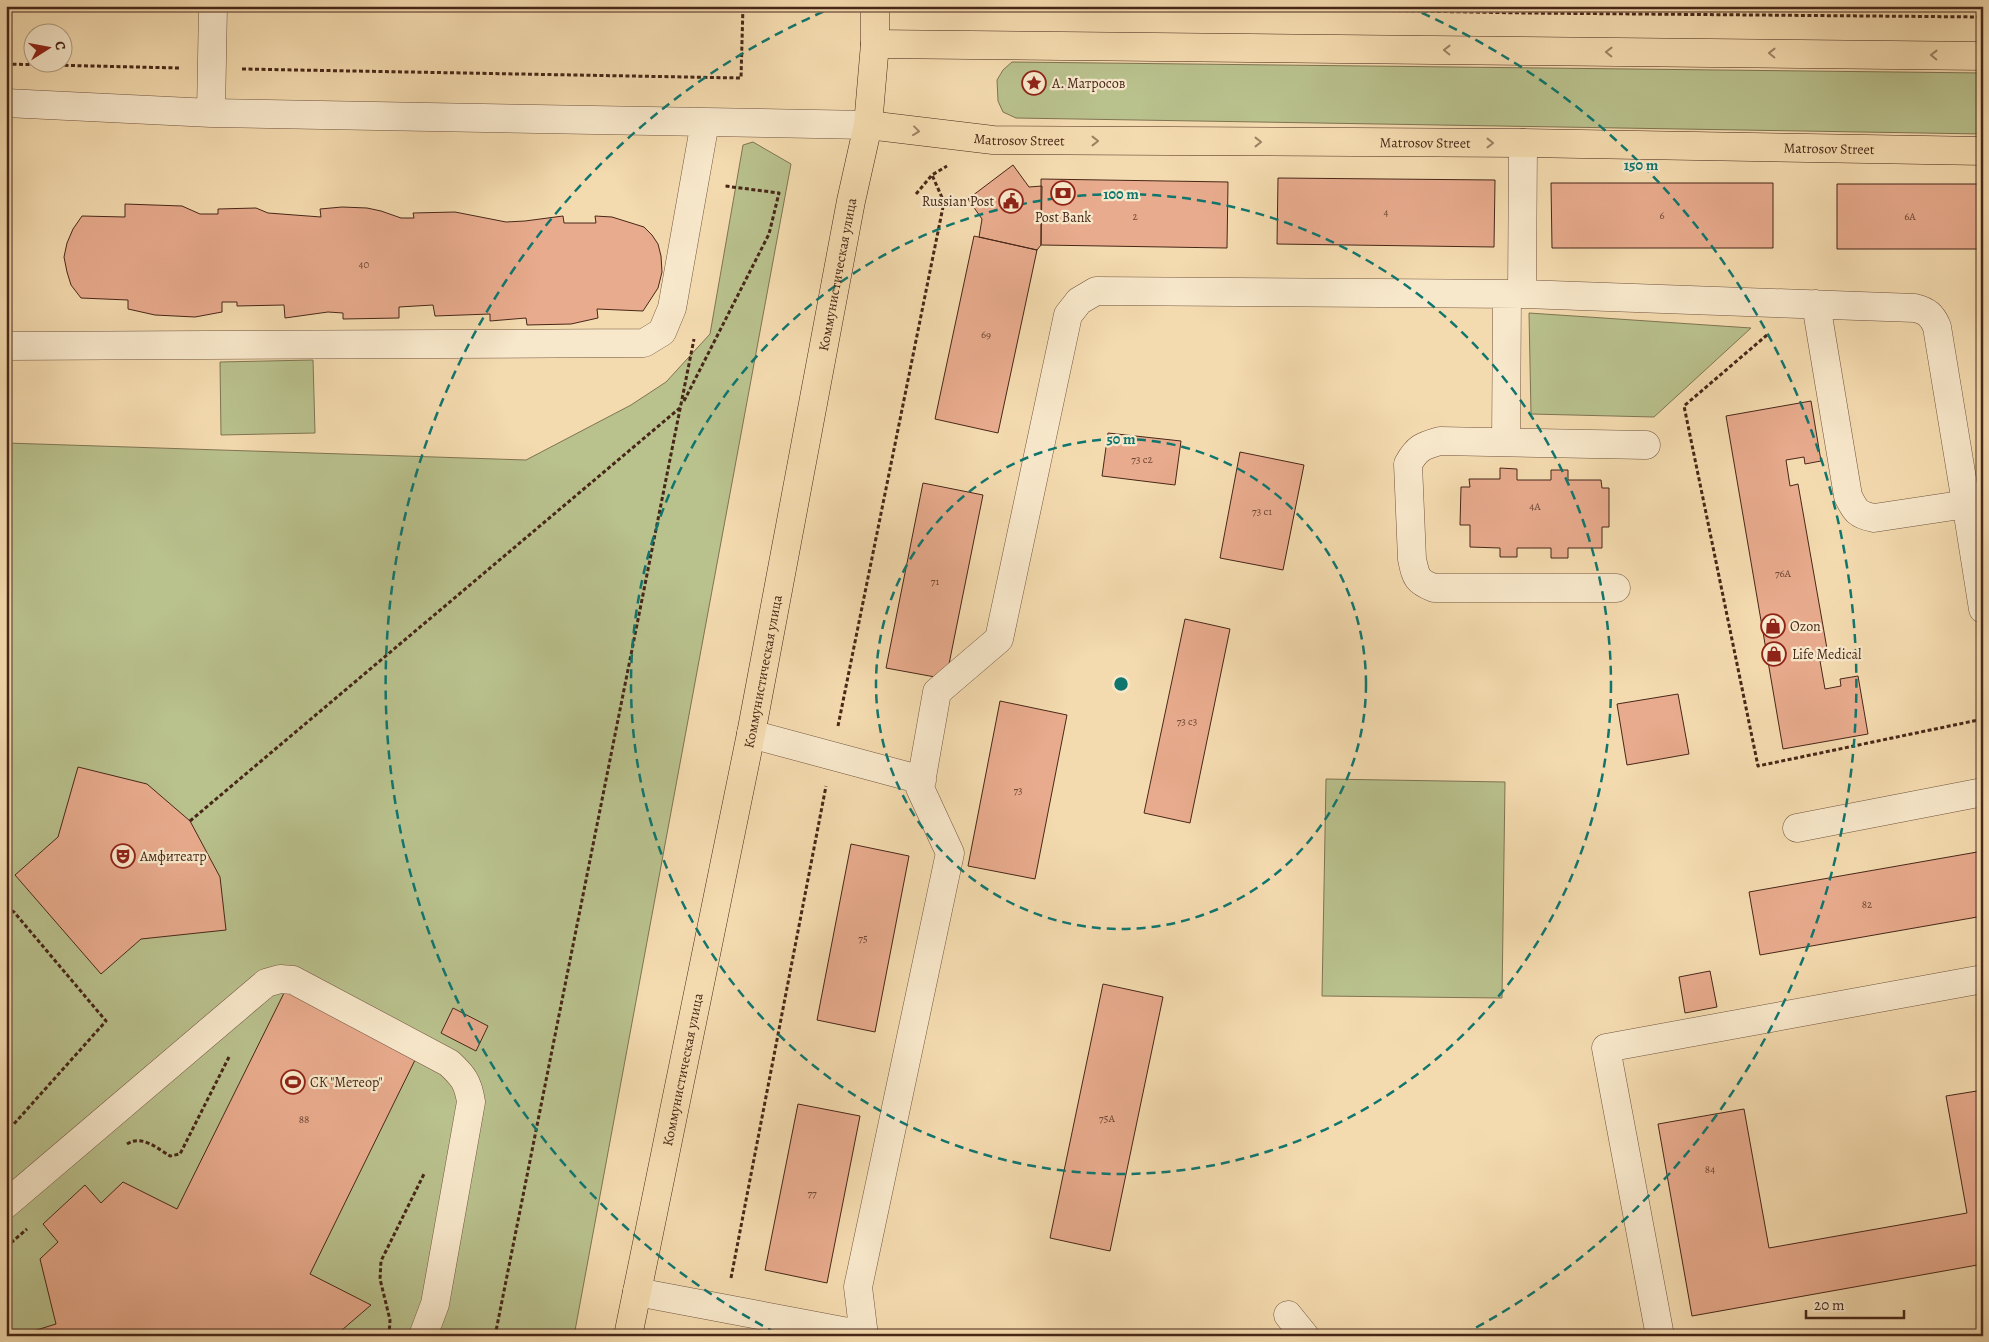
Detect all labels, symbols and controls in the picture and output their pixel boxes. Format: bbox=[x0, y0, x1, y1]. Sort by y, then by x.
north arrow bbox=[22, 22, 72, 72]
text: С bbox=[50, 40, 70, 52]
one-way arrow bbox=[1442, 45, 1450, 55]
one-way arrow bbox=[1605, 46, 1613, 57]
one-way arrow bbox=[1767, 48, 1775, 58]
one-way arrow bbox=[1930, 50, 1938, 60]
place icon: А. Матросов bbox=[1021, 70, 1047, 96]
place label: А. Матросов bbox=[1051, 74, 1126, 93]
one-way arrow bbox=[912, 125, 920, 136]
street label: Matrosov Street bbox=[973, 129, 1065, 150]
street label: Matrosov Street bbox=[1380, 133, 1471, 153]
one-way arrow bbox=[1092, 136, 1100, 146]
one-way arrow bbox=[1254, 137, 1262, 147]
one-way arrow bbox=[1487, 138, 1495, 148]
street label: Matrosov Street bbox=[1783, 139, 1875, 159]
text: 150 m bbox=[1624, 155, 1659, 175]
bank icon: Post Bank bbox=[1050, 180, 1076, 206]
text: 100 m bbox=[1103, 184, 1139, 204]
public building icon: Russian Post bbox=[998, 188, 1024, 214]
place label: Russian Post bbox=[922, 192, 994, 211]
street label: Коммунистическая улица bbox=[814, 196, 861, 353]
house number: 4 bbox=[1384, 205, 1389, 220]
place label: Post Bank bbox=[1035, 208, 1091, 227]
house number: 6 bbox=[1659, 208, 1665, 223]
house number: 2 bbox=[1132, 209, 1138, 224]
house number: 6А bbox=[1904, 209, 1916, 224]
house number: 40 bbox=[359, 257, 370, 272]
house number: 69 bbox=[981, 327, 991, 342]
text: 50 m bbox=[1106, 429, 1136, 449]
house number: 73 с2 bbox=[1131, 452, 1153, 467]
house number: 4А bbox=[1529, 499, 1541, 514]
house number: 73 с1 bbox=[1252, 504, 1272, 519]
house number: 76А bbox=[1775, 566, 1792, 581]
house number: 71 bbox=[931, 574, 939, 589]
street label: Коммунистическая улица bbox=[739, 593, 787, 750]
shop icon: Ozon bbox=[1760, 613, 1786, 639]
place label: Ozon bbox=[1790, 617, 1821, 636]
shop icon: Life Medical bbox=[1761, 641, 1787, 667]
place label: Life Medical bbox=[1792, 645, 1862, 664]
centre of rings bbox=[1112, 675, 1130, 693]
house number: 73 с3 bbox=[1177, 714, 1197, 729]
house number: 73 bbox=[1013, 783, 1023, 798]
theatre icon: Амфитеатр bbox=[110, 843, 136, 869]
place label: Амфитеатр bbox=[139, 847, 207, 866]
house number: 82 bbox=[1862, 897, 1872, 912]
house number: 75 bbox=[858, 931, 868, 946]
street label: Коммунистическая улица bbox=[658, 991, 708, 1148]
sports icon: СК "Метеор" bbox=[280, 1069, 306, 1095]
place label: СК "Метеор" bbox=[310, 1073, 383, 1092]
house number: 75А bbox=[1099, 1111, 1115, 1126]
house number: 88 bbox=[299, 1112, 309, 1127]
house number: 84 bbox=[1705, 1162, 1715, 1177]
house number: 77 bbox=[807, 1186, 817, 1201]
scale bar bbox=[1806, 1287, 1904, 1319]
text: 20 m bbox=[1814, 1295, 1845, 1315]

